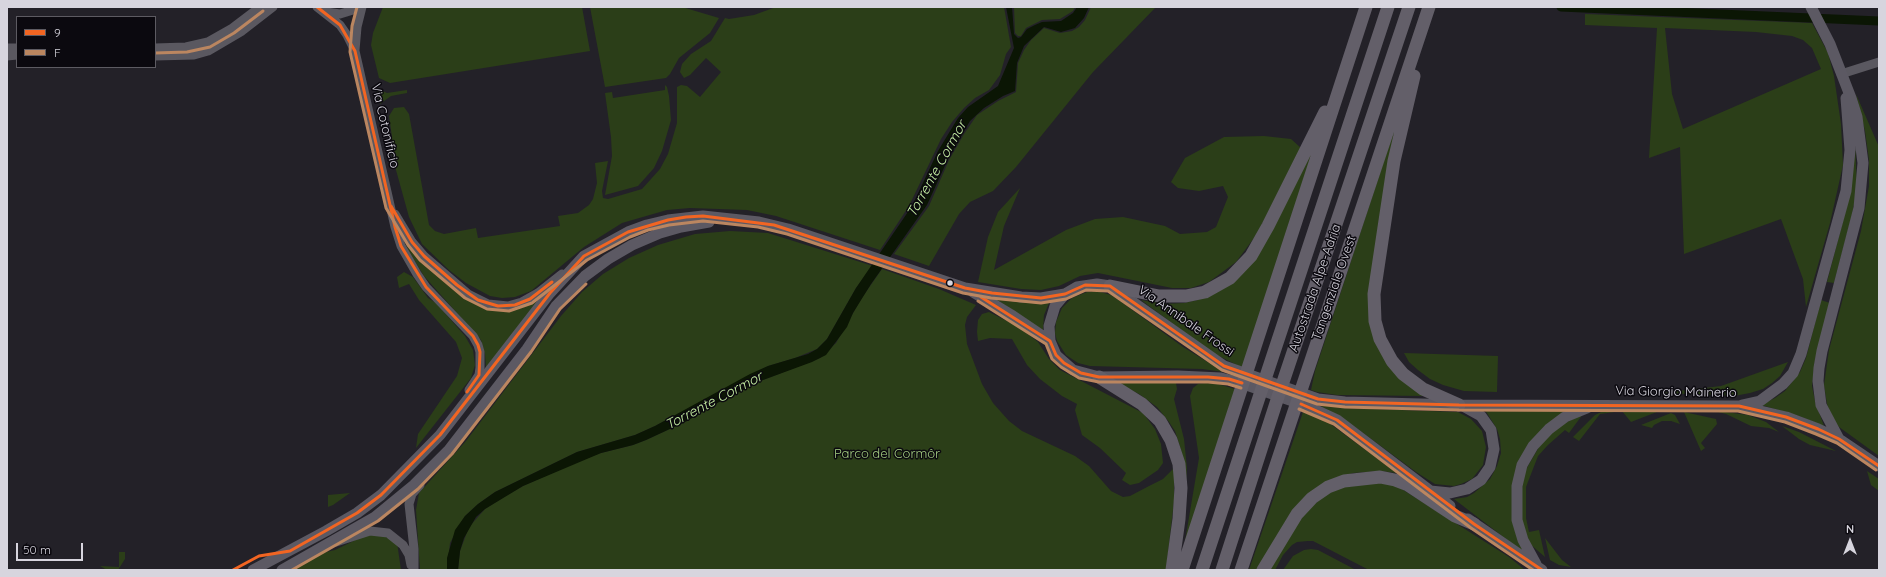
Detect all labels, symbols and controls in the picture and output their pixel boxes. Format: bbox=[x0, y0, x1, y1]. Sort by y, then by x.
legend bbox=[16, 16, 156, 68]
text: 9 bbox=[54, 25, 61, 40]
text: F bbox=[54, 45, 61, 60]
street label: Via Cotonificio bbox=[368, 82, 402, 170]
water label: Torrente Cormor bbox=[904, 118, 970, 220]
street label: Autostrada Alpe-Adria bbox=[1286, 222, 1344, 354]
street label: Tangenziale Ovest bbox=[1309, 233, 1359, 343]
unlabelled marker bbox=[945, 278, 955, 288]
street label: Via Annibale Frossi bbox=[1135, 282, 1237, 360]
water label: Torrente Cormor bbox=[663, 368, 765, 434]
street label: Via Giorgio Mainerio bbox=[1615, 383, 1737, 401]
park label: Parco del Cormôr bbox=[834, 446, 940, 462]
north arrow bbox=[1830, 521, 1870, 561]
text: N bbox=[1846, 522, 1854, 536]
scale bar bbox=[18, 535, 85, 561]
text: 50 m bbox=[23, 542, 51, 557]

